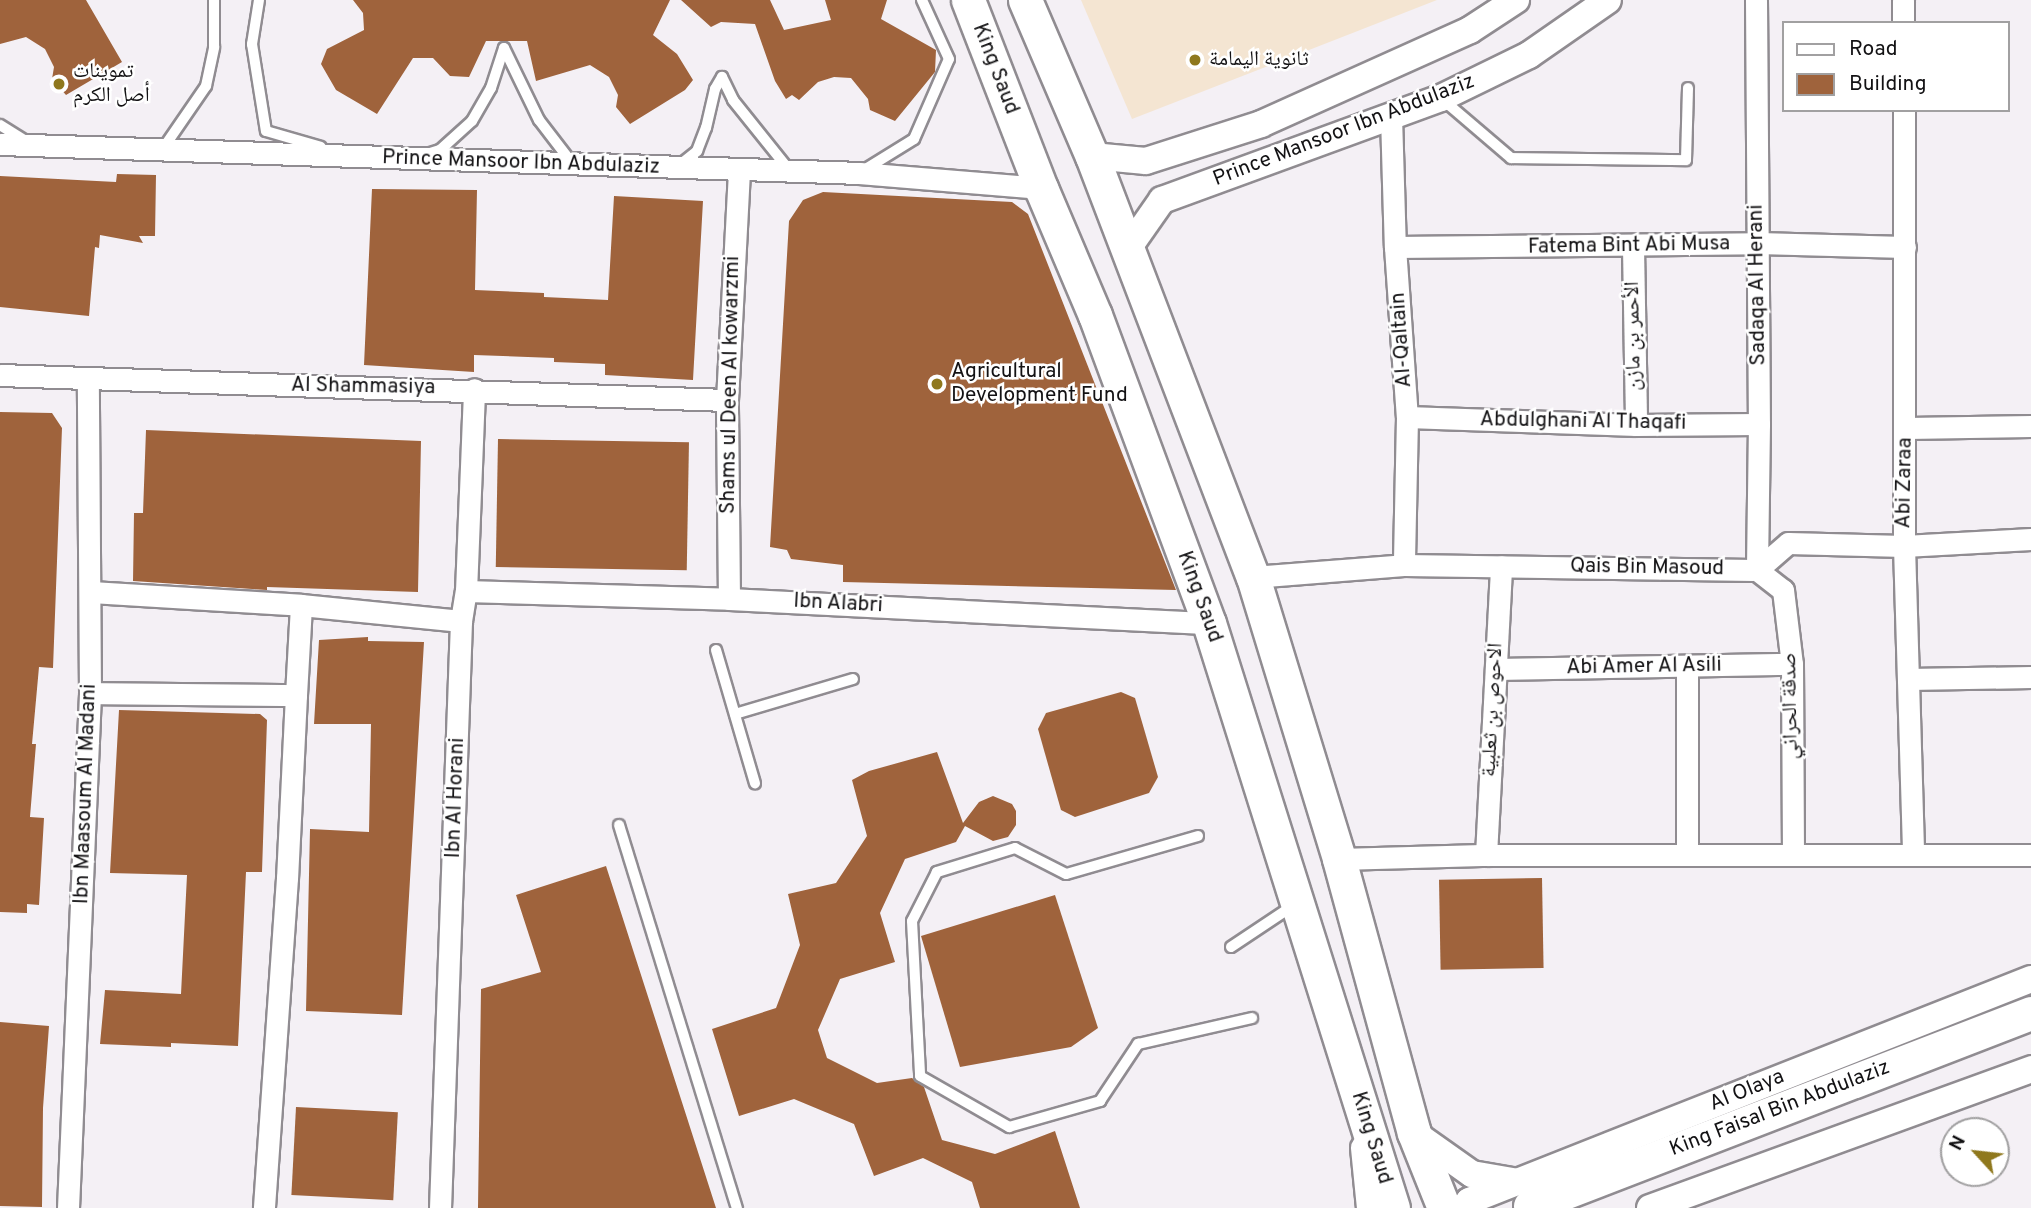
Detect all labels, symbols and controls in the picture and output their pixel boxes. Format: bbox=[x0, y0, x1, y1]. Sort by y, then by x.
street label: King Saud bbox=[966, 20, 1024, 118]
legend bbox=[1783, 21, 2010, 112]
text: Road bbox=[1849, 36, 1898, 63]
place label: ثانوية اليمامة bbox=[1209, 47, 1309, 73]
marker: ثانوية اليمامة bbox=[1187, 52, 1203, 68]
place label: تموينات أصل الكرم bbox=[73, 59, 150, 109]
street label: Prince Mansoor Ibn Abdulaziz bbox=[1209, 69, 1479, 193]
text: Building bbox=[1849, 71, 1927, 98]
marker: تموينات أصل الكرم bbox=[51, 76, 67, 92]
street label: Prince Mansoor Ibn Abdulaziz bbox=[381, 146, 661, 180]
street label: Sadaqa Al Herani bbox=[1744, 204, 1772, 366]
street label: Fatema Bint Abi Musa bbox=[1527, 232, 1731, 260]
street label: Shams ul Deen Al kowarzmi bbox=[716, 255, 746, 515]
street label: الأحمر بن مازن bbox=[1620, 281, 1648, 391]
street label: Al-Qaltain bbox=[1386, 291, 1418, 389]
place label: Agricultural Development Fund bbox=[951, 359, 1128, 409]
street label: Al Shammasiya bbox=[291, 373, 435, 401]
marker: Agricultural Development Fund bbox=[929, 376, 945, 392]
street label: Abdulghani Al Thaqafi bbox=[1479, 408, 1687, 436]
street label: Abi Zaraa bbox=[1892, 437, 1918, 529]
street label: King Saud bbox=[1171, 548, 1227, 646]
street label: Qais Bin Masoud bbox=[1570, 554, 1724, 582]
street label: Ibn Alabri bbox=[792, 589, 884, 619]
street label: الاحوص بن ثعلبية bbox=[1477, 642, 1509, 778]
street label: صدقة الحراني bbox=[1777, 652, 1805, 760]
street label: Abi Amer Al Asili bbox=[1565, 653, 1723, 681]
street label: Ibn Maasoum Al Madani bbox=[70, 683, 102, 905]
street label: Ibn Al Horani bbox=[441, 737, 471, 859]
street label: King Faisal Bin Abdulaziz bbox=[1666, 1055, 1894, 1163]
street label: Al Olaya bbox=[1706, 1065, 1788, 1117]
street label: King Saud bbox=[1345, 1089, 1397, 1187]
north arrow bbox=[1940, 1117, 2010, 1187]
text: N bbox=[1944, 1132, 1972, 1155]

